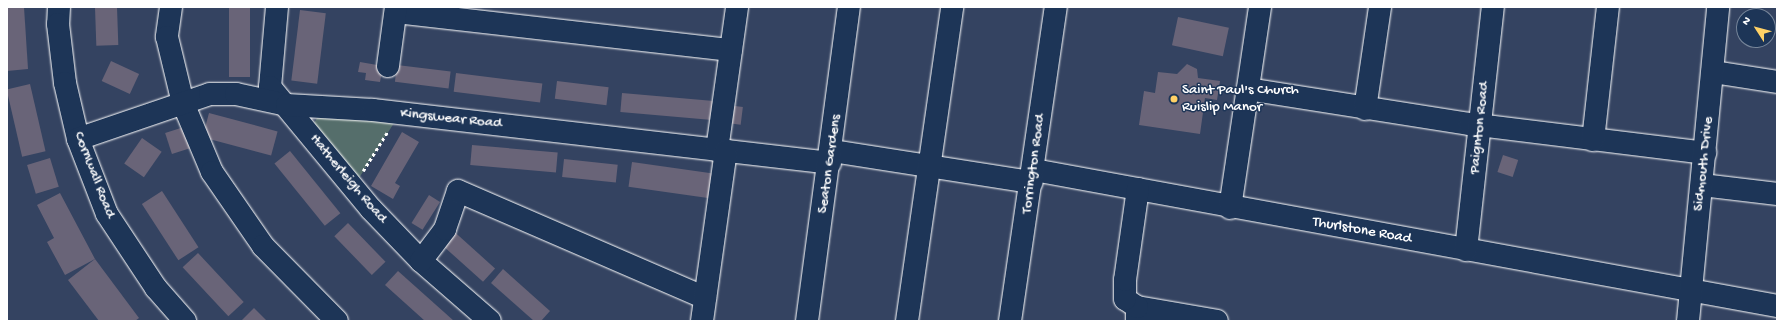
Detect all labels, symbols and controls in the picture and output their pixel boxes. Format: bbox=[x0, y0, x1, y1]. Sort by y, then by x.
north arrow bbox=[1736, 8, 1776, 48]
text: N bbox=[1740, 15, 1754, 28]
place label: Saint Paul's Church Ruislip Manor bbox=[1182, 81, 1299, 116]
street label: Paignton Road bbox=[1466, 81, 1494, 175]
marker: Saint Paul's Church Ruislip Manor bbox=[1169, 94, 1179, 104]
street label: Kingswear Road bbox=[399, 105, 503, 133]
street label: Seaton Gardens bbox=[814, 113, 846, 215]
street label: Torrington Road bbox=[1018, 113, 1050, 215]
street label: Sidmouth Drive bbox=[1690, 116, 1718, 212]
street label: Cornwall Road bbox=[69, 129, 119, 221]
street label: Hatherleigh Road bbox=[305, 131, 391, 227]
street label: Thurlstone Road bbox=[1311, 213, 1413, 249]

